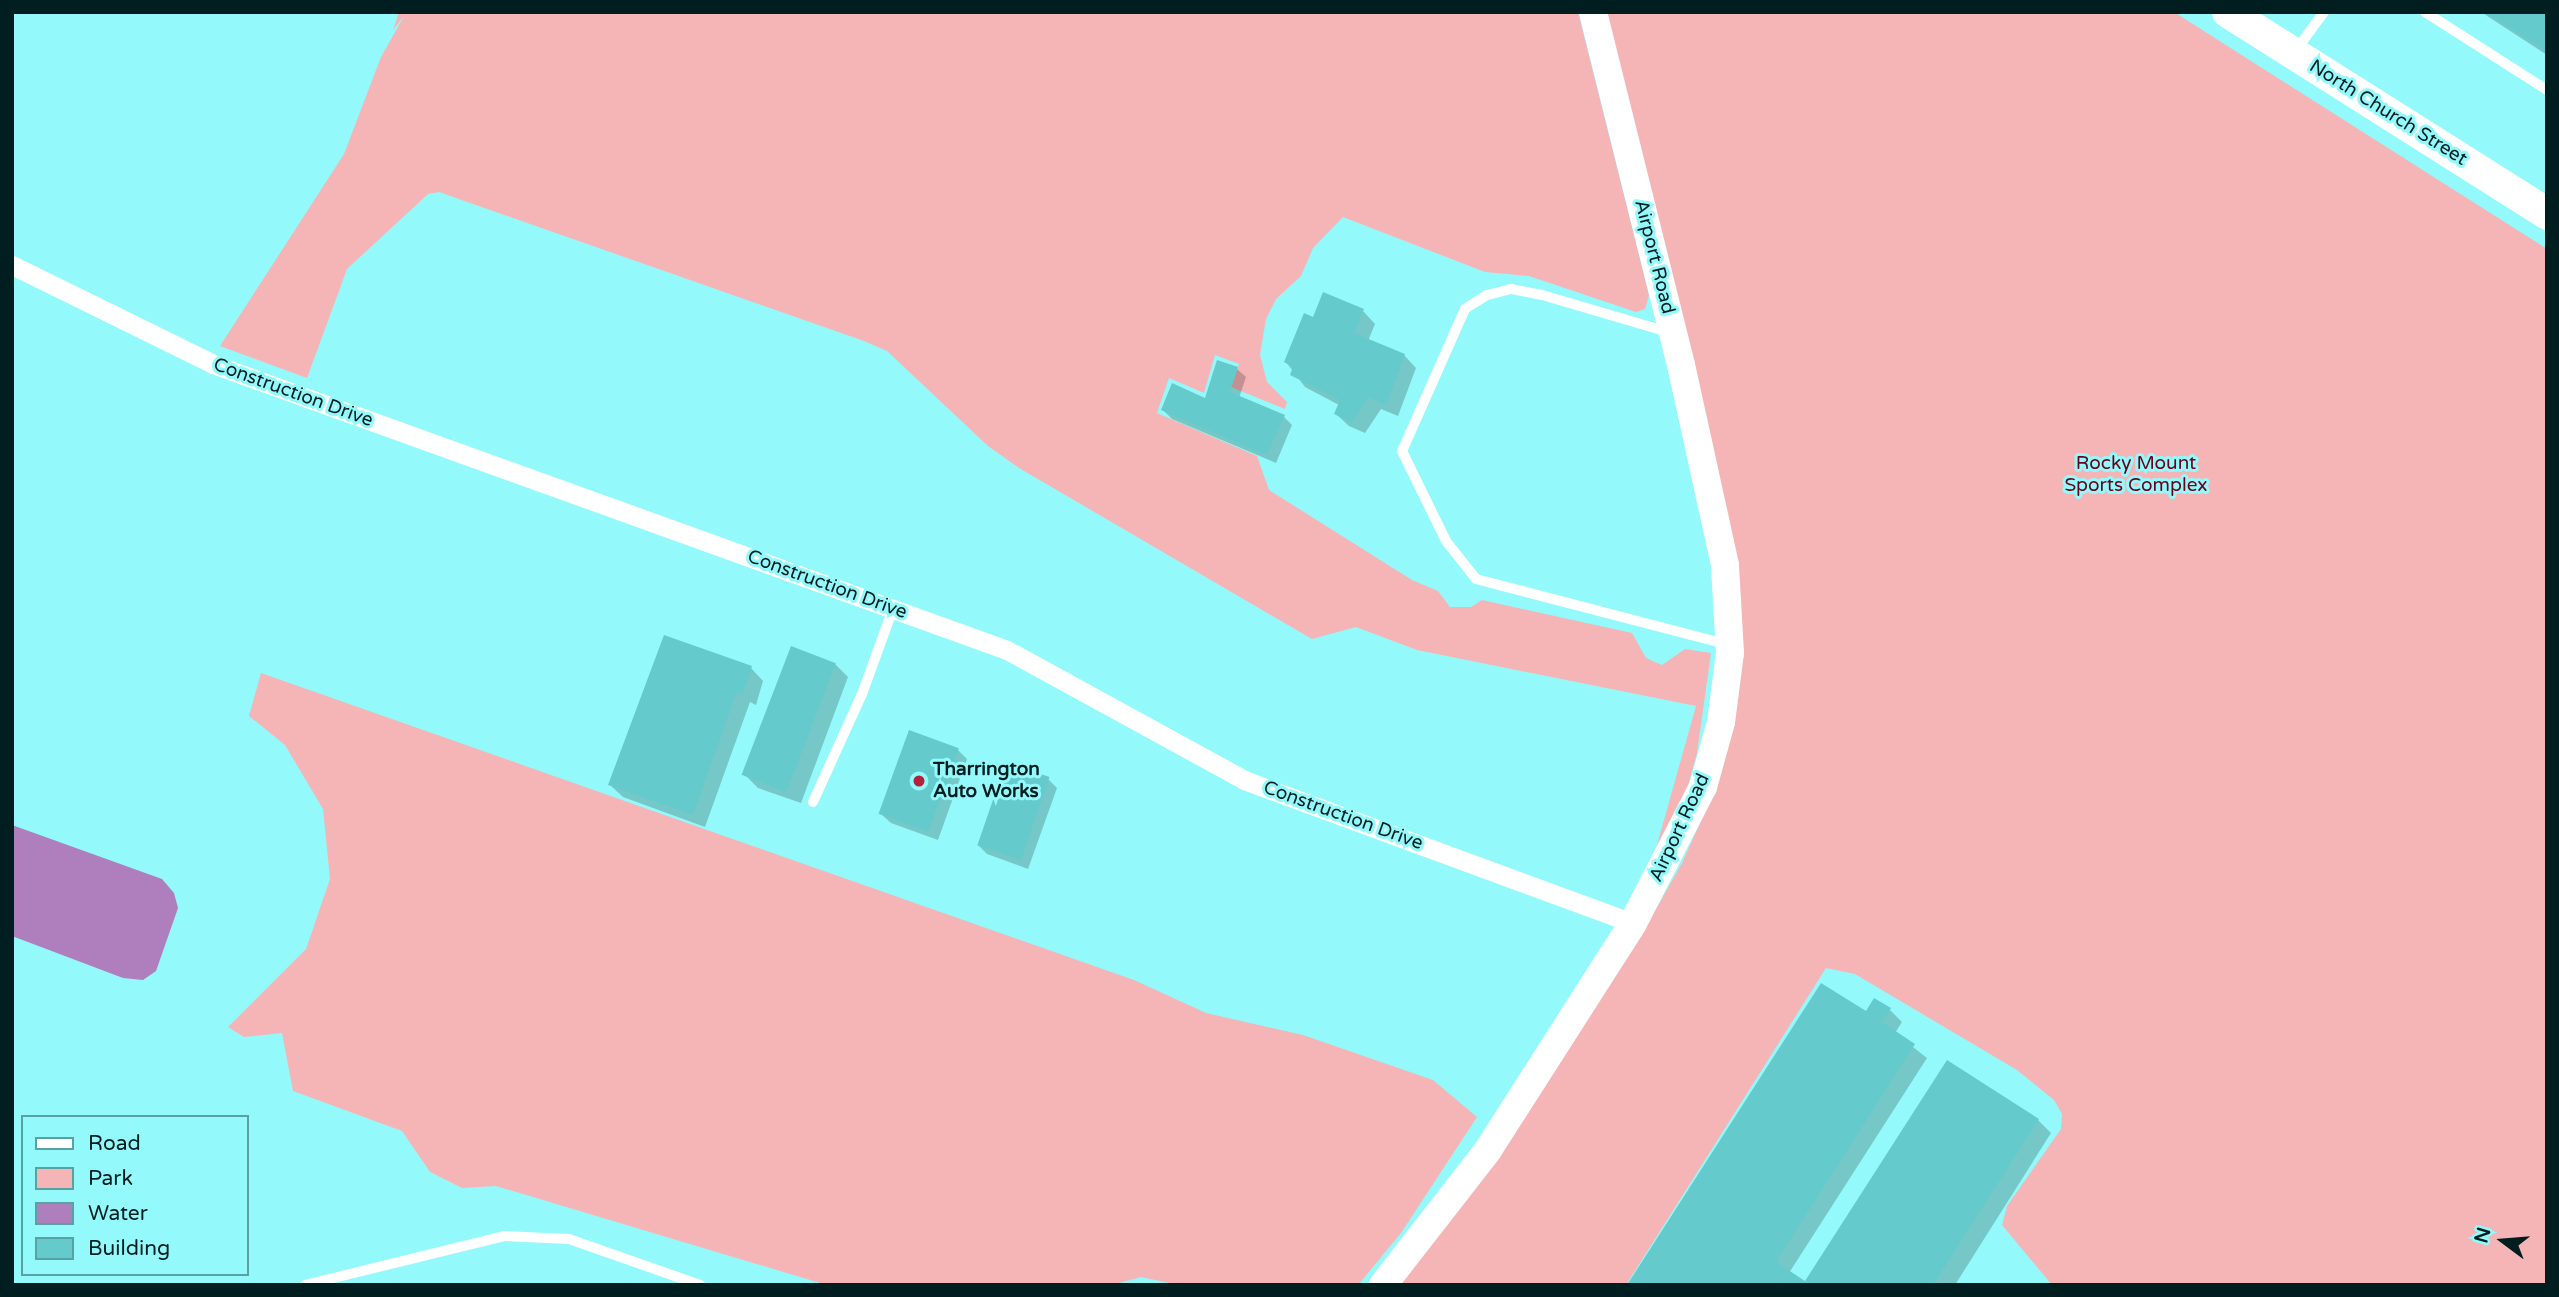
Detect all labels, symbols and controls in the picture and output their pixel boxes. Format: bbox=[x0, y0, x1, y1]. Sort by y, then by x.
street label: North Church Street bbox=[2305, 55, 2471, 171]
street label: Airport Road bbox=[1629, 198, 1679, 316]
street label: Construction Drive bbox=[210, 354, 376, 432]
park label: Rocky Mount Sports Complex bbox=[2064, 453, 2208, 497]
street label: Construction Drive bbox=[744, 546, 910, 624]
place label: Tharrington Auto Works bbox=[933, 759, 1040, 803]
street label: Airport Road bbox=[1645, 770, 1715, 886]
marker: Tharrington Auto Works bbox=[911, 773, 927, 789]
street label: Construction Drive bbox=[1260, 777, 1426, 855]
legend bbox=[21, 1115, 248, 1276]
text: Road bbox=[88, 1131, 141, 1156]
text: Park bbox=[88, 1166, 133, 1191]
text: Water bbox=[88, 1201, 148, 1226]
north arrow bbox=[2468, 1206, 2538, 1276]
text: N bbox=[2470, 1225, 2495, 1246]
text: Building bbox=[88, 1236, 170, 1261]

